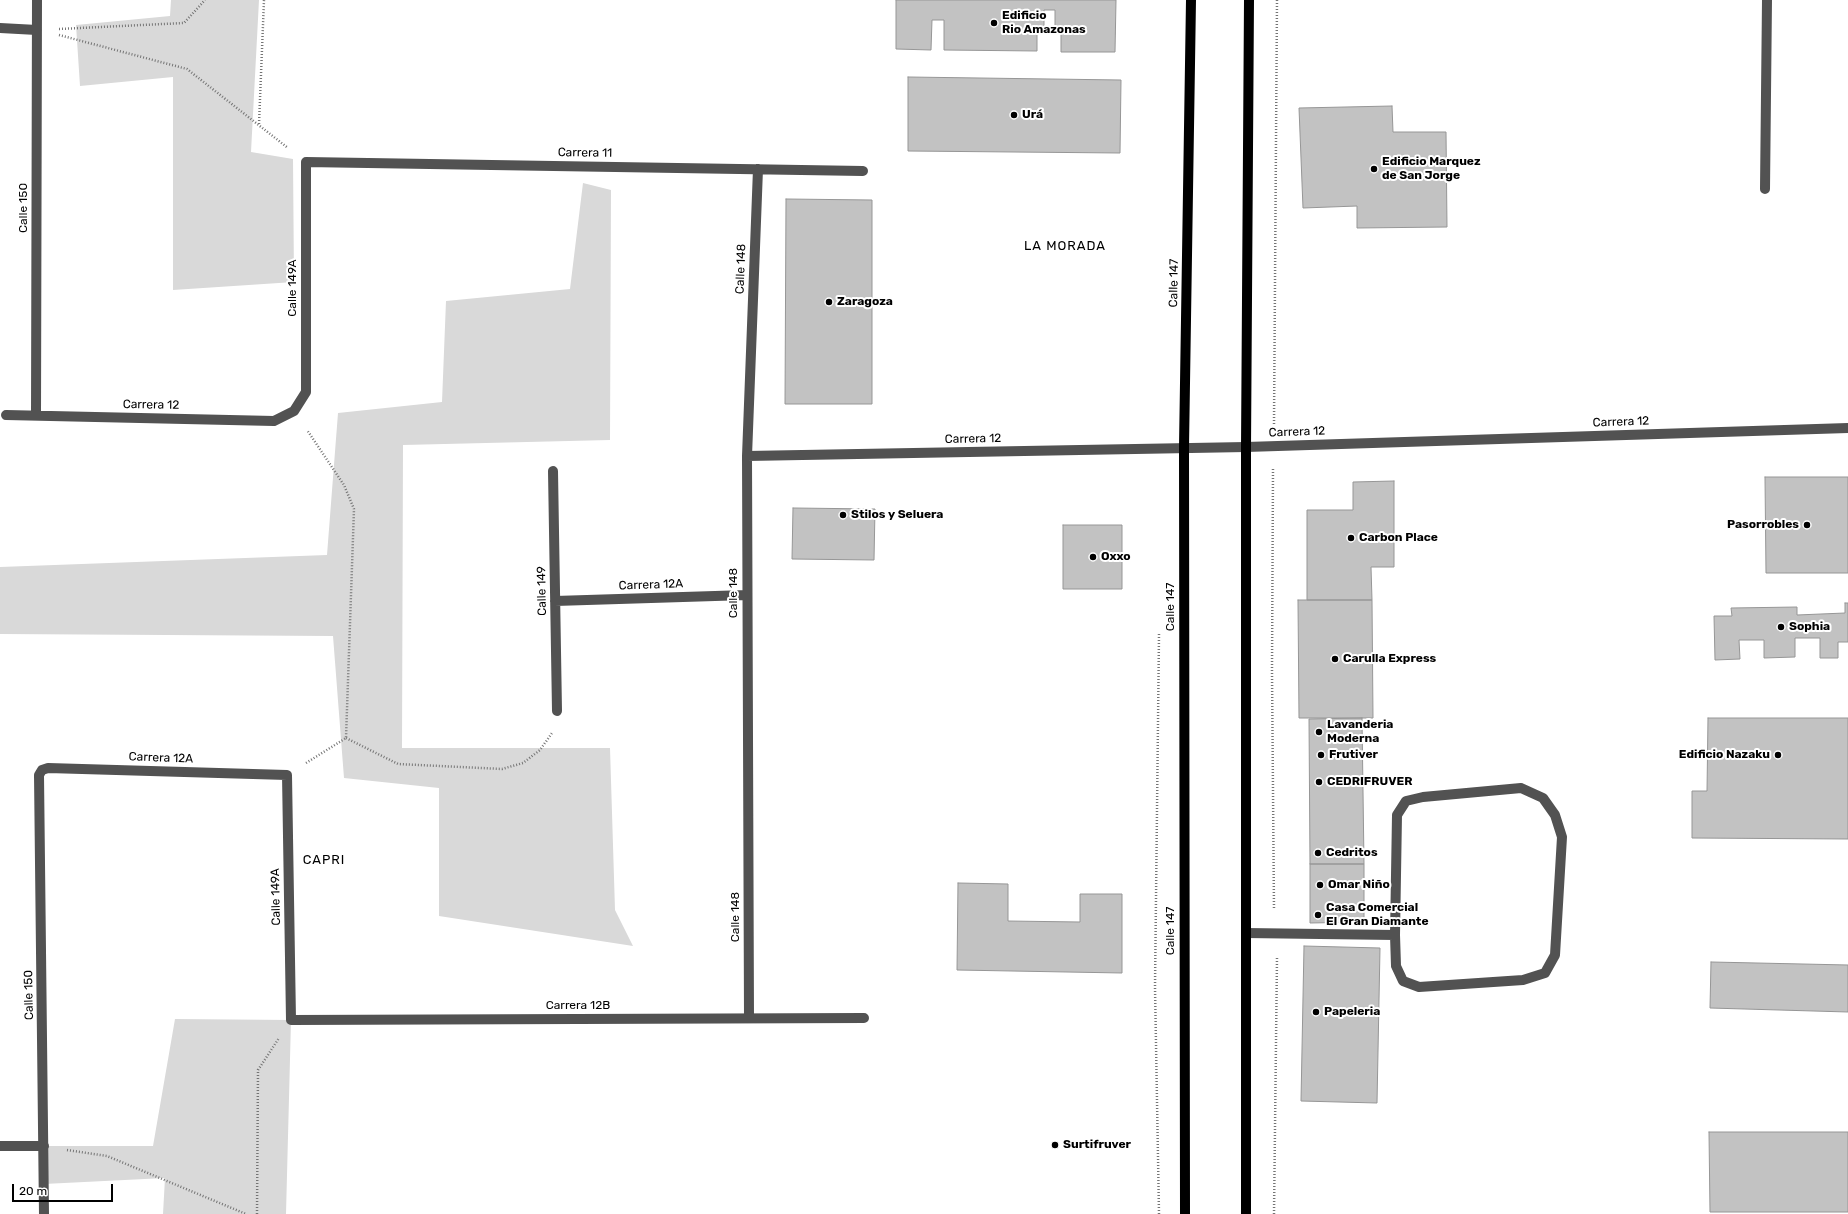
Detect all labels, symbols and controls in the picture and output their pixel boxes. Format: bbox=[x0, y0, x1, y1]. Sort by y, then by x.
place label: Edificio Rio Amazonas bbox=[1002, 9, 1086, 37]
marker: Edificio Rio Amazonas bbox=[989, 18, 999, 28]
place label: Urá bbox=[1022, 108, 1043, 122]
marker: Urá bbox=[1009, 110, 1019, 120]
street label: Carrera 11 bbox=[558, 145, 612, 161]
place label: Edificio Marquez de San Jorge bbox=[1382, 155, 1481, 183]
marker: Edificio Marquez de San Jorge bbox=[1369, 164, 1379, 174]
street label: Calle 150 bbox=[17, 183, 31, 233]
district label: LA MORADA bbox=[1024, 238, 1106, 254]
street label: Calle 148 bbox=[733, 244, 749, 294]
street label: Calle 149A bbox=[286, 259, 300, 317]
street label: Calle 147 bbox=[1166, 259, 1182, 307]
place label: Zaragoza bbox=[837, 295, 893, 309]
marker: Zaragoza bbox=[824, 297, 834, 307]
street label: Carrera 12 bbox=[123, 397, 179, 413]
street label: Carrera 12 bbox=[1592, 414, 1650, 430]
street label: Carrera 12 bbox=[1268, 424, 1326, 440]
street label: Carrera 12 bbox=[945, 431, 1001, 447]
place label: Stilos y Seluera bbox=[851, 508, 943, 522]
marker: Stilos y Seluera bbox=[838, 510, 848, 520]
place label: Pasorrobles bbox=[1727, 518, 1799, 532]
marker: Pasorrobles bbox=[1802, 520, 1812, 530]
place label: Carbon Place bbox=[1359, 531, 1438, 545]
marker: Carbon Place bbox=[1346, 533, 1356, 543]
place label: Oxxo bbox=[1101, 550, 1131, 564]
marker: Oxxo bbox=[1088, 552, 1098, 562]
street label: Calle 149 bbox=[534, 566, 550, 616]
street label: Calle 148 bbox=[727, 568, 741, 618]
street label: Carrera 12A bbox=[618, 577, 684, 593]
street label: Calle 147 bbox=[1164, 583, 1178, 631]
place label: Sophia bbox=[1789, 620, 1830, 634]
marker: Sophia bbox=[1776, 622, 1786, 632]
place label: Carulla Express bbox=[1343, 652, 1436, 666]
marker: Carulla Express bbox=[1330, 654, 1340, 664]
place label: Lavanderia Moderna bbox=[1327, 718, 1393, 746]
marker: Lavanderia Moderna bbox=[1314, 727, 1324, 737]
place label: Frutiver bbox=[1329, 748, 1378, 762]
place label: Edificio Nazaku bbox=[1679, 748, 1770, 762]
street label: Carrera 12A bbox=[128, 750, 194, 766]
marker: Frutiver bbox=[1316, 750, 1326, 760]
marker: Edificio Nazaku bbox=[1773, 750, 1783, 760]
place label: CEDRIFRUVER bbox=[1327, 775, 1413, 789]
marker: CEDRIFRUVER bbox=[1314, 777, 1324, 787]
place label: Cedritos bbox=[1326, 846, 1378, 860]
marker: Cedritos bbox=[1313, 848, 1323, 858]
district label: CAPRI bbox=[303, 852, 345, 868]
street label: Calle 149A bbox=[268, 868, 284, 926]
place label: Omar Niño bbox=[1328, 878, 1390, 892]
marker: Omar Niño bbox=[1315, 880, 1325, 890]
street label: Calle 148 bbox=[729, 892, 743, 942]
place label: Casa Comercial El Gran Diamante bbox=[1326, 901, 1429, 929]
street label: Calle 147 bbox=[1164, 907, 1178, 955]
marker: Casa Comercial El Gran Diamante bbox=[1313, 910, 1323, 920]
street label: Calle 150 bbox=[21, 970, 37, 1020]
street label: Carrera 12B bbox=[546, 999, 610, 1013]
place label: Papeleria bbox=[1324, 1005, 1380, 1019]
marker: Papeleria bbox=[1311, 1007, 1321, 1017]
place label: Surtifruver bbox=[1063, 1138, 1131, 1152]
marker: Surtifruver bbox=[1050, 1140, 1060, 1150]
scale bar bbox=[14, 1176, 115, 1202]
text: 20 m bbox=[19, 1184, 47, 1198]

